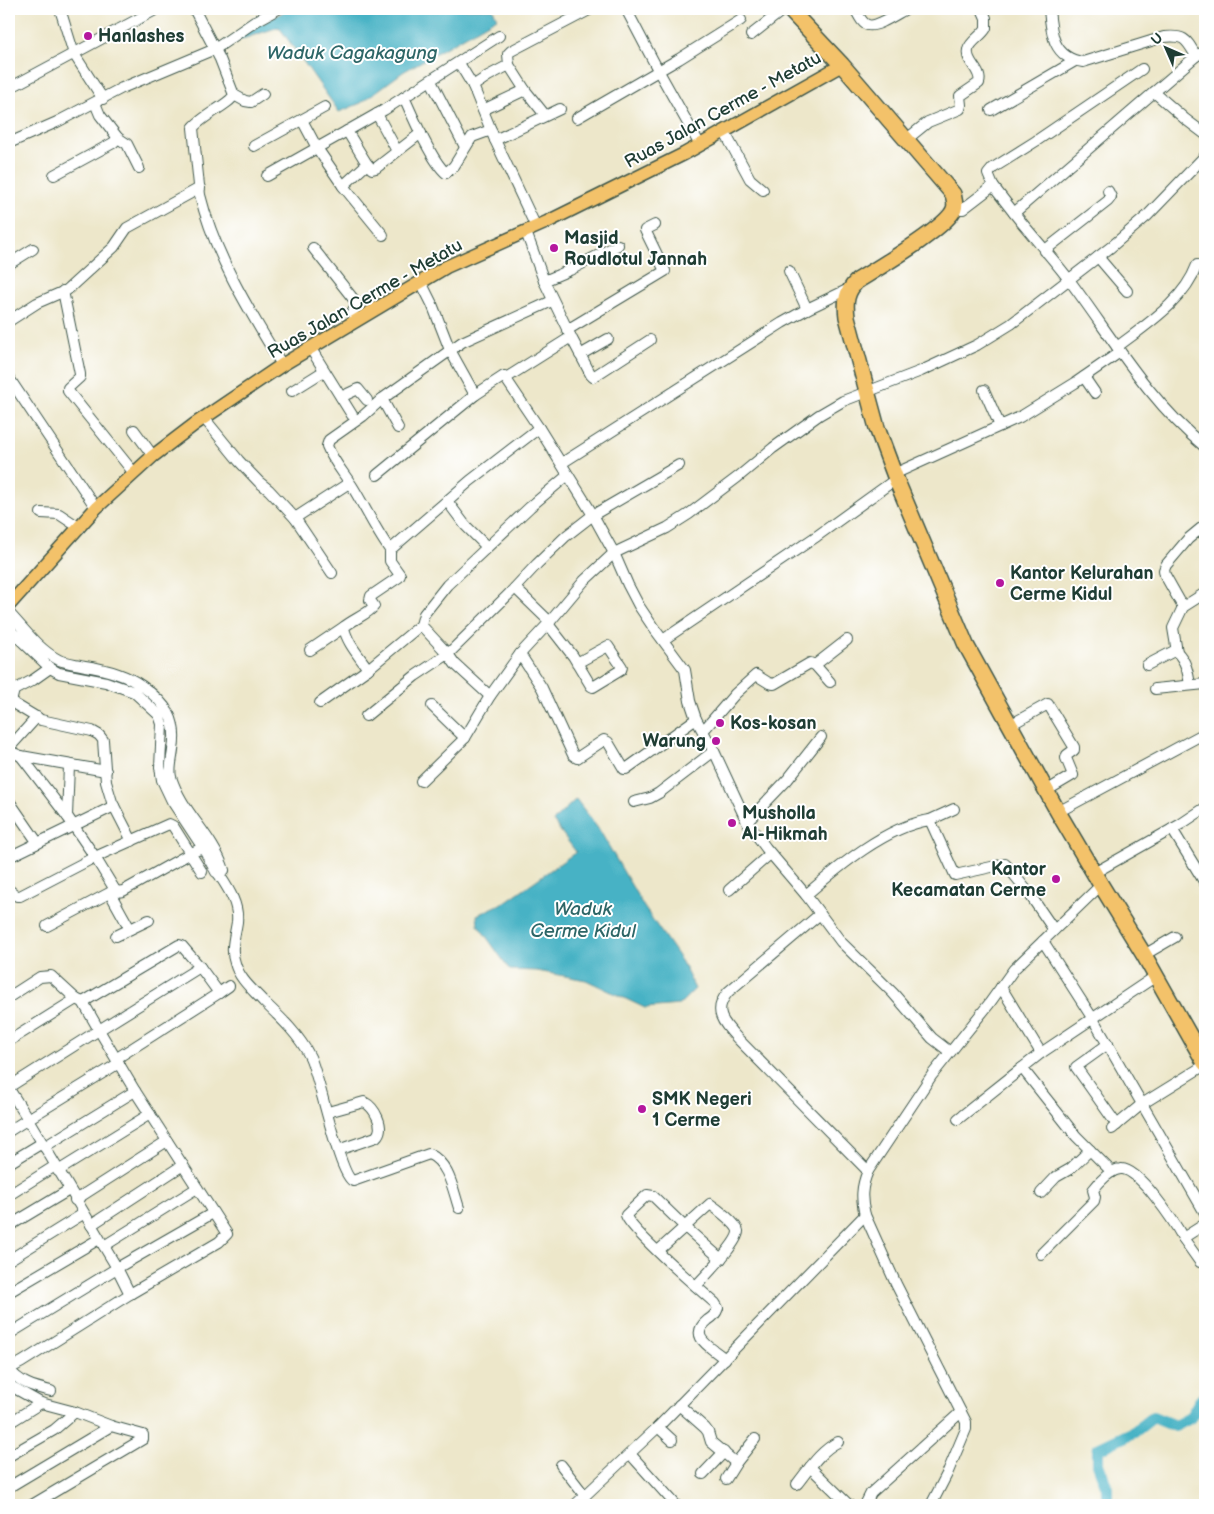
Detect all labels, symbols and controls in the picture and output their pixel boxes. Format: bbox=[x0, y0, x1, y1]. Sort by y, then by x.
north arrow bbox=[1142, 22, 1192, 72]
place label: Hanlashes bbox=[98, 26, 185, 47]
marker: Hanlashes bbox=[82, 30, 94, 42]
text: U bbox=[1148, 30, 1167, 49]
water label: Waduk Cagakagung bbox=[266, 42, 438, 65]
street label: Ruas Jalan Cerme - Metatu bbox=[621, 47, 825, 173]
place label: Masjid Roudlotul Jannah bbox=[564, 228, 707, 270]
street label: Ruas Jalan Cerme - Metatu bbox=[264, 235, 466, 363]
marker: Masjid Roudlotul Jannah bbox=[548, 242, 560, 254]
place label: Kantor Kelurahan Cerme Kidul bbox=[1010, 563, 1154, 605]
marker: Kantor Kelurahan Cerme Kidul bbox=[994, 577, 1006, 589]
place label: Kos-kosan bbox=[730, 713, 817, 734]
marker: Kos-kosan bbox=[714, 717, 726, 729]
place label: Warung bbox=[642, 731, 706, 752]
marker: Warung bbox=[710, 735, 722, 747]
place label: Musholla Al-Hikmah bbox=[741, 803, 828, 845]
marker: Musholla Al-Hikmah bbox=[726, 817, 738, 829]
place label: Kantor Kecamatan Cerme bbox=[891, 859, 1047, 901]
marker: Kantor Kecamatan Cerme bbox=[1050, 873, 1062, 885]
water label: Waduk Cerme Kidul bbox=[530, 898, 636, 943]
place label: SMK Negeri 1 Cerme bbox=[652, 1089, 752, 1131]
marker: SMK Negeri 1 Cerme bbox=[636, 1103, 648, 1115]

